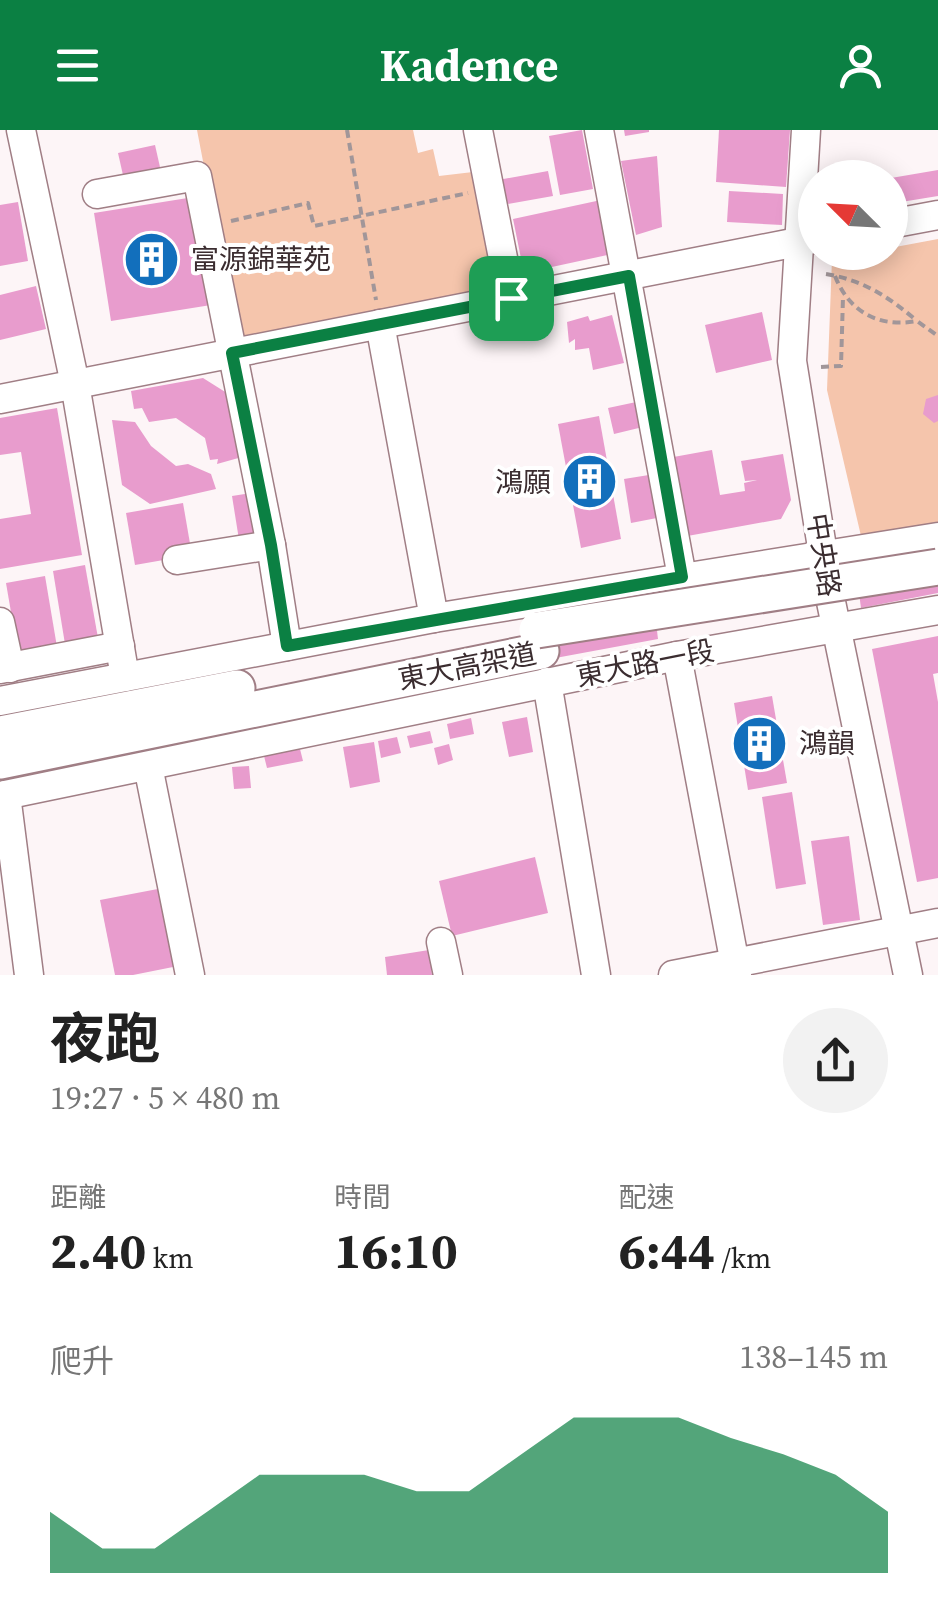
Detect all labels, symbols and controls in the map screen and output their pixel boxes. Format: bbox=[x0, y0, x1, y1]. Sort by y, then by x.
text: Kadence bbox=[380, 34, 558, 96]
icon: menu bbox=[50, 38, 105, 93]
icon: person bbox=[833, 38, 888, 93]
north arrow bbox=[798, 160, 908, 270]
map controls bbox=[798, 160, 908, 270]
building icon: 富源錦華苑 bbox=[122, 229, 182, 289]
place label: 富源錦華苑 bbox=[191, 240, 331, 278]
pin bbox=[469, 256, 554, 341]
icon: arrive bbox=[484, 271, 539, 326]
building icon: 鴻願 bbox=[560, 452, 620, 512]
place label: 鴻願 bbox=[495, 463, 551, 501]
street label: 中央路 bbox=[799, 511, 849, 599]
street label: 東大路一段 bbox=[573, 631, 717, 695]
street label: 東大高架道 bbox=[395, 634, 539, 698]
building icon: 鴻韻 bbox=[730, 713, 790, 773]
place label: 鴻韻 bbox=[799, 724, 855, 762]
text: 夜跑 bbox=[50, 1001, 160, 1076]
button: share bbox=[783, 1008, 888, 1113]
text: 19:27 · 5 × 480 m bbox=[50, 1076, 280, 1120]
text: 距離 bbox=[50, 1178, 106, 1216]
text: 時間 bbox=[334, 1178, 390, 1216]
text: 配速 bbox=[619, 1178, 675, 1216]
text: 2.40 bbox=[50, 1216, 146, 1285]
text: 16:10 bbox=[334, 1216, 458, 1285]
text: 6:44 bbox=[619, 1216, 715, 1285]
text: km bbox=[146, 1239, 193, 1277]
text: /km bbox=[715, 1239, 771, 1277]
text: 138–145 m bbox=[739, 1335, 888, 1379]
text: 爬升 bbox=[50, 1339, 114, 1383]

